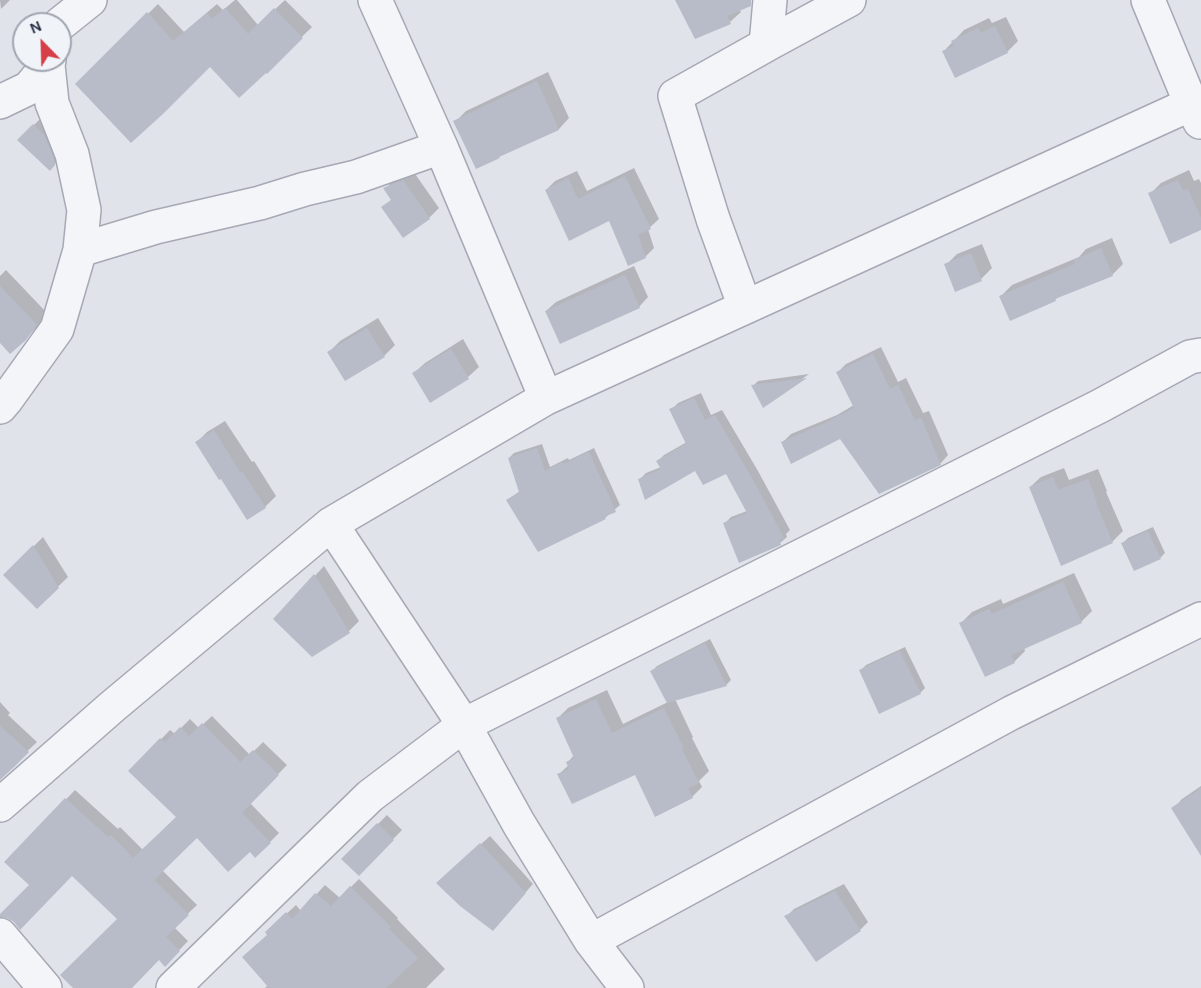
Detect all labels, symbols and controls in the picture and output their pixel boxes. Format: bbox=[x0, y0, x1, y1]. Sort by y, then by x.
north arrow bbox=[12, 12, 72, 72]
text: N bbox=[27, 16, 45, 38]

